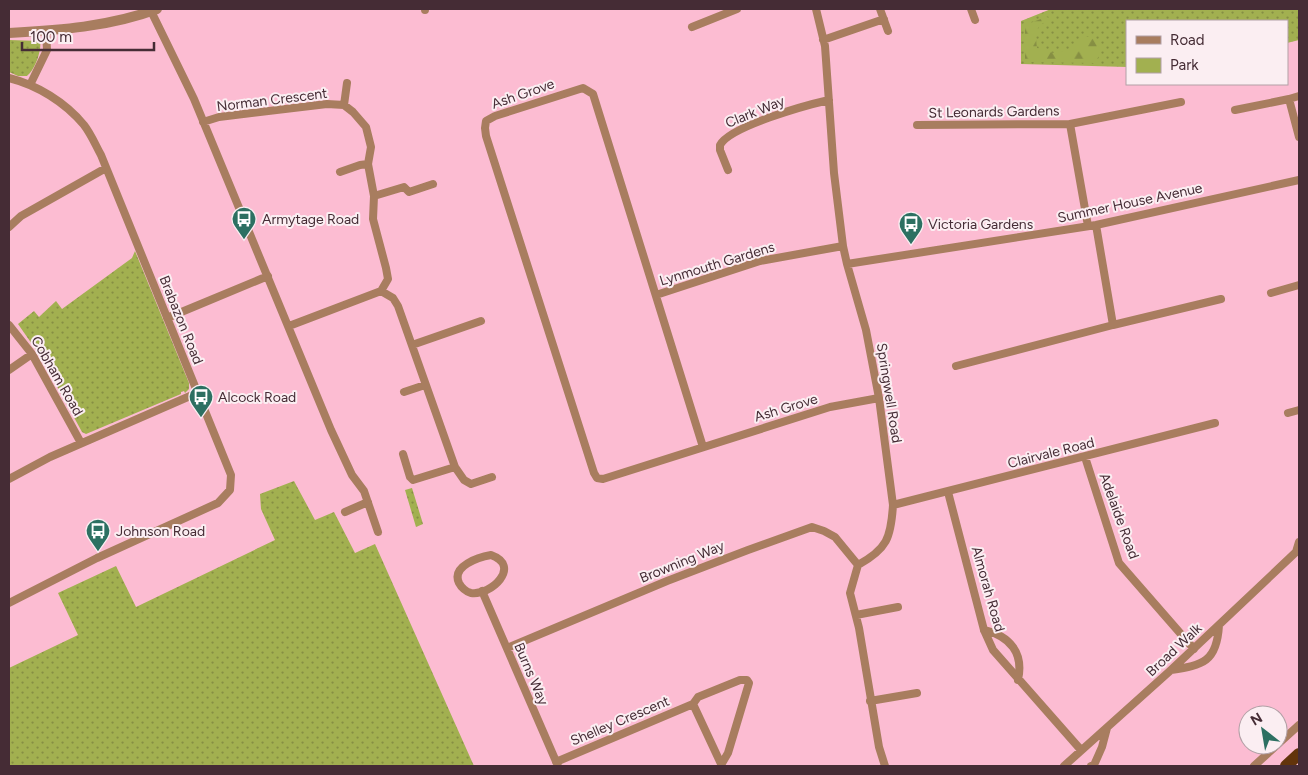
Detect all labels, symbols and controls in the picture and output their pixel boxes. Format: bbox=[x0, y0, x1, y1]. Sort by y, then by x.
scale bar bbox=[22, 20, 155, 52]
legend bbox=[1126, 20, 1288, 85]
text: 100 m bbox=[30, 28, 72, 46]
text: Road bbox=[1170, 31, 1205, 49]
text: Park bbox=[1170, 56, 1199, 74]
street label: Ash Grove bbox=[489, 75, 557, 113]
street label: Norman Crescent bbox=[216, 85, 328, 115]
street label: Clark Way bbox=[723, 92, 788, 132]
street label: St Leonards Gardens bbox=[928, 102, 1060, 122]
street label: Summer House Avenue bbox=[1056, 179, 1204, 227]
bus stop icon: Armytage Road bbox=[231, 206, 257, 240]
place label: Armytage Road bbox=[262, 211, 359, 228]
bus stop icon: Victoria Gardens bbox=[898, 211, 924, 245]
place label: Victoria Gardens bbox=[928, 216, 1033, 233]
street label: Lynmouth Gardens bbox=[657, 238, 777, 290]
street label: Brabazon Road bbox=[155, 273, 207, 367]
street label: Cobham Road bbox=[27, 333, 87, 419]
street label: Springwell Road bbox=[873, 342, 905, 444]
bus stop icon: Alcock Road bbox=[188, 384, 214, 418]
place label: Alcock Road bbox=[218, 389, 296, 406]
street label: Ash Grove bbox=[752, 390, 820, 426]
street label: Clairvale Road bbox=[1006, 434, 1096, 472]
street label: Adelaide Road bbox=[1096, 471, 1142, 561]
bus stop icon: Johnson Road bbox=[85, 518, 111, 552]
place label: Johnson Road bbox=[116, 523, 205, 540]
street label: Browning Way bbox=[637, 537, 728, 587]
street label: Almorah Road bbox=[968, 544, 1008, 634]
street label: Broad Walk bbox=[1143, 620, 1206, 680]
street label: Burns Way bbox=[510, 640, 552, 708]
street label: Shelley Crescent bbox=[568, 693, 672, 749]
north arrow bbox=[1238, 705, 1288, 755]
text: N bbox=[1248, 709, 1266, 729]

